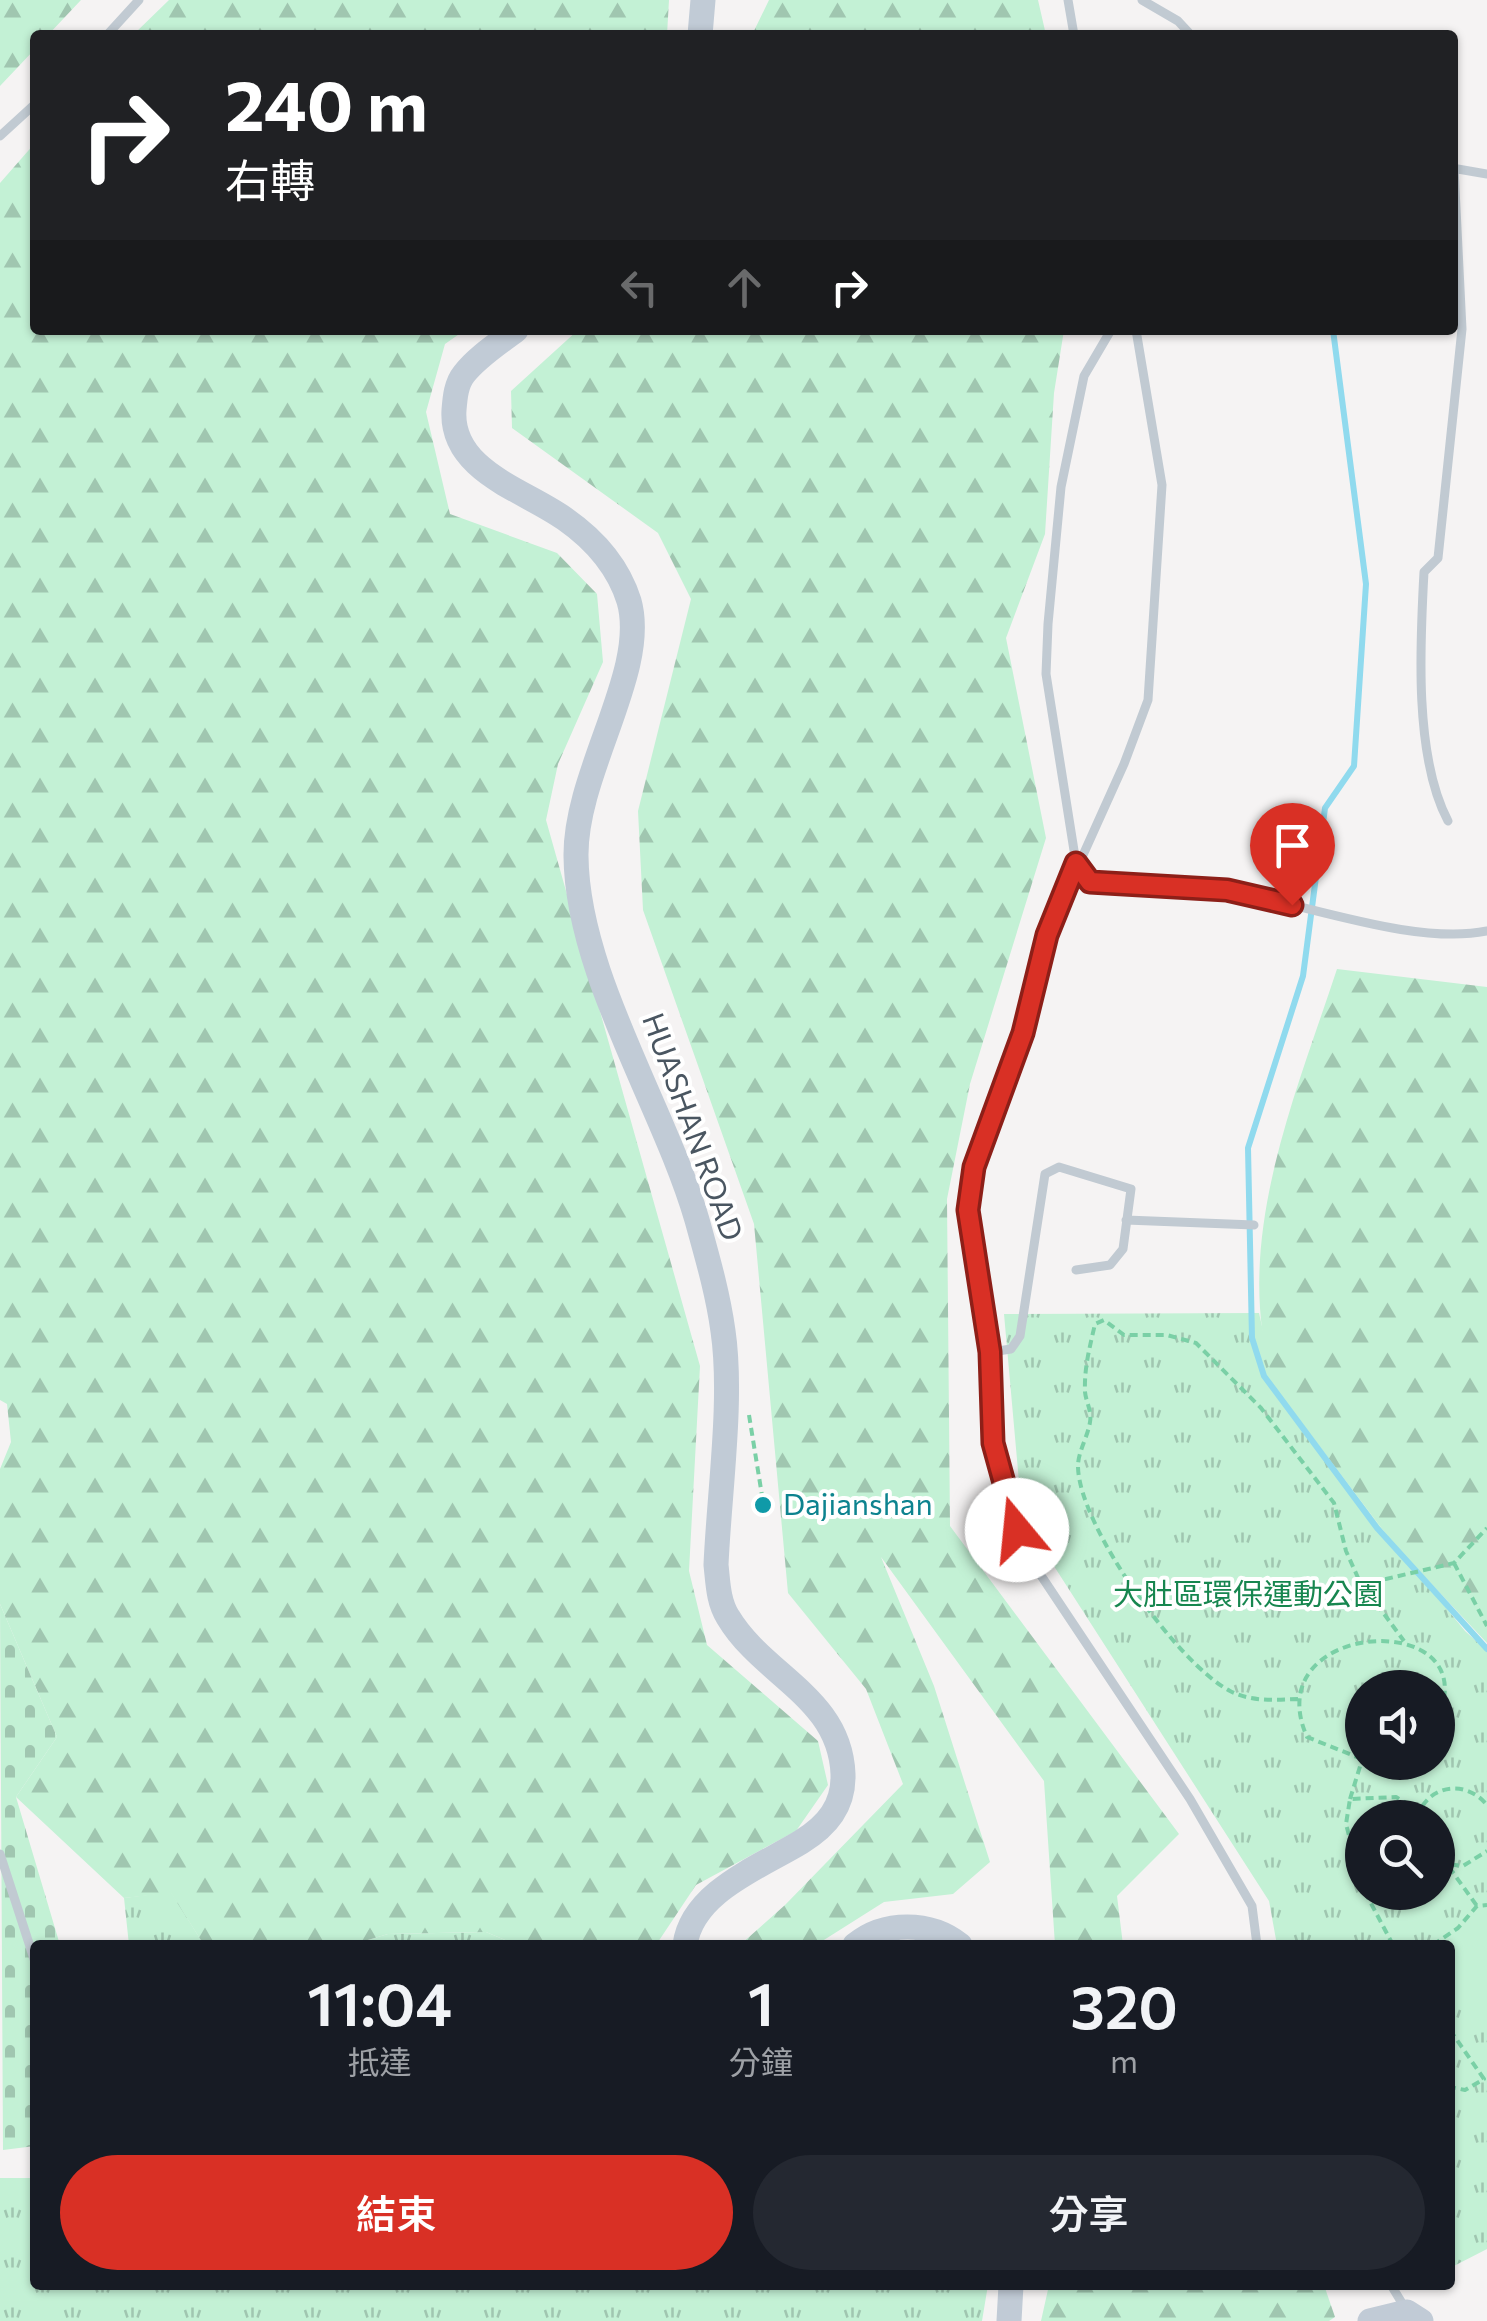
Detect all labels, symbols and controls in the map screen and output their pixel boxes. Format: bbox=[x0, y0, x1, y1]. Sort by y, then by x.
text: 240 m bbox=[225, 60, 428, 145]
icon: right bbox=[60, 70, 190, 200]
text: 右轉 bbox=[225, 151, 315, 206]
icon: left bbox=[612, 260, 667, 315]
icon: ahead bbox=[717, 260, 772, 315]
icon: right bbox=[822, 260, 877, 315]
pin bbox=[1250, 803, 1335, 906]
icon: arrive bbox=[1265, 818, 1320, 873]
street label: HUASHAN ROAD bbox=[636, 1007, 753, 1245]
position arrow bbox=[965, 1478, 1069, 1582]
place label: Dajianshan bbox=[783, 1484, 933, 1521]
marker: Dajianshan bbox=[752, 1494, 774, 1516]
park label: 大肚區環保運動公園 bbox=[1113, 1574, 1383, 1611]
map controls bbox=[1345, 1670, 1455, 1910]
button: sound bbox=[1345, 1670, 1455, 1780]
button: search bbox=[1345, 1800, 1455, 1910]
text: 11:04 bbox=[307, 1965, 452, 2038]
text: 1 bbox=[748, 1965, 774, 2038]
text: 320 bbox=[1070, 1968, 1178, 2041]
text: m bbox=[1110, 2040, 1138, 2080]
text: 抵達 bbox=[348, 2041, 412, 2081]
text: 分鐘 bbox=[729, 2041, 793, 2081]
button: 結束 bbox=[60, 2155, 733, 2270]
button: 分享 bbox=[753, 2155, 1425, 2270]

